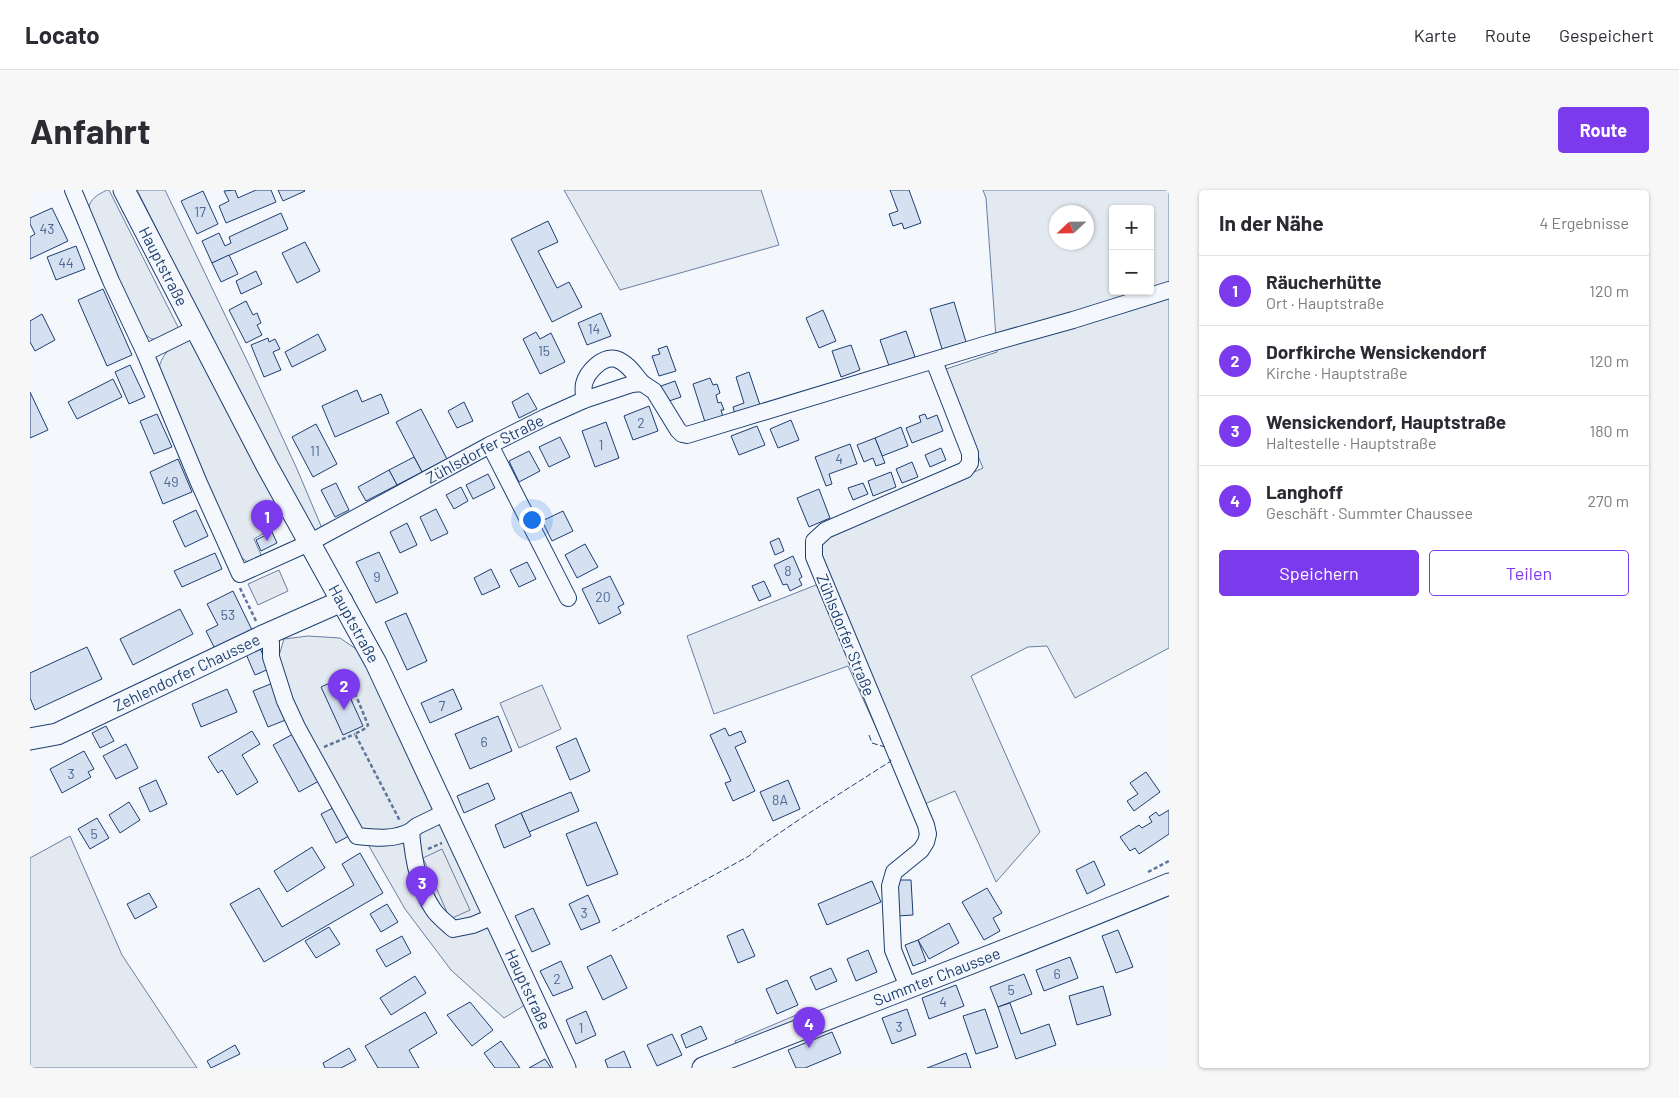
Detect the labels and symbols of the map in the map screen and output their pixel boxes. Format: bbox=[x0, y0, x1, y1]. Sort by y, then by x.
house number: 17 bbox=[194, 203, 206, 220]
north arrow bbox=[1049, 205, 1094, 250]
house number: 43 bbox=[40, 220, 54, 237]
street label: Hauptstraße bbox=[136, 223, 192, 309]
house number: 44 bbox=[58, 254, 74, 271]
house number: 14 bbox=[588, 320, 600, 337]
house number: 15 bbox=[538, 342, 550, 359]
street label: Zühlsdorfer Straße bbox=[422, 410, 547, 487]
house number: 2 bbox=[637, 414, 645, 431]
house number: 1 bbox=[599, 436, 603, 453]
house number: 11 bbox=[310, 442, 320, 459]
house number: 4 bbox=[835, 450, 843, 467]
house number: 49 bbox=[163, 473, 179, 490]
pin: 1 bbox=[251, 500, 283, 541]
your location bbox=[519, 507, 545, 533]
house number: 8 bbox=[784, 562, 792, 579]
house number: 9 bbox=[373, 568, 381, 585]
street label: Zühlsdorfer Straße bbox=[813, 571, 880, 699]
street label: Hauptstraße bbox=[325, 581, 384, 666]
house number: 20 bbox=[595, 588, 611, 605]
house number: 53 bbox=[221, 606, 235, 623]
street label: Zehlendorfer Chaussee bbox=[110, 629, 263, 715]
pin: 2 bbox=[328, 669, 360, 710]
house number: 7 bbox=[439, 697, 446, 714]
house number: 6 bbox=[480, 733, 488, 750]
house number: 3 bbox=[67, 765, 75, 782]
house number: 8A bbox=[772, 791, 788, 808]
house number: 5 bbox=[90, 825, 98, 842]
pin: 3 bbox=[406, 866, 438, 907]
house number: 3 bbox=[580, 904, 588, 921]
street label: Summter Chaussee bbox=[870, 943, 1003, 1009]
street label: Hauptstraße bbox=[502, 946, 556, 1032]
house number: 6 bbox=[1053, 965, 1061, 982]
house number: 2 bbox=[553, 970, 561, 987]
house number: 5 bbox=[1007, 981, 1015, 998]
house number: 4 bbox=[939, 993, 947, 1010]
pin: 4 bbox=[793, 1007, 825, 1048]
house number: 3 bbox=[895, 1018, 903, 1035]
house number: 1 bbox=[579, 1019, 583, 1036]

